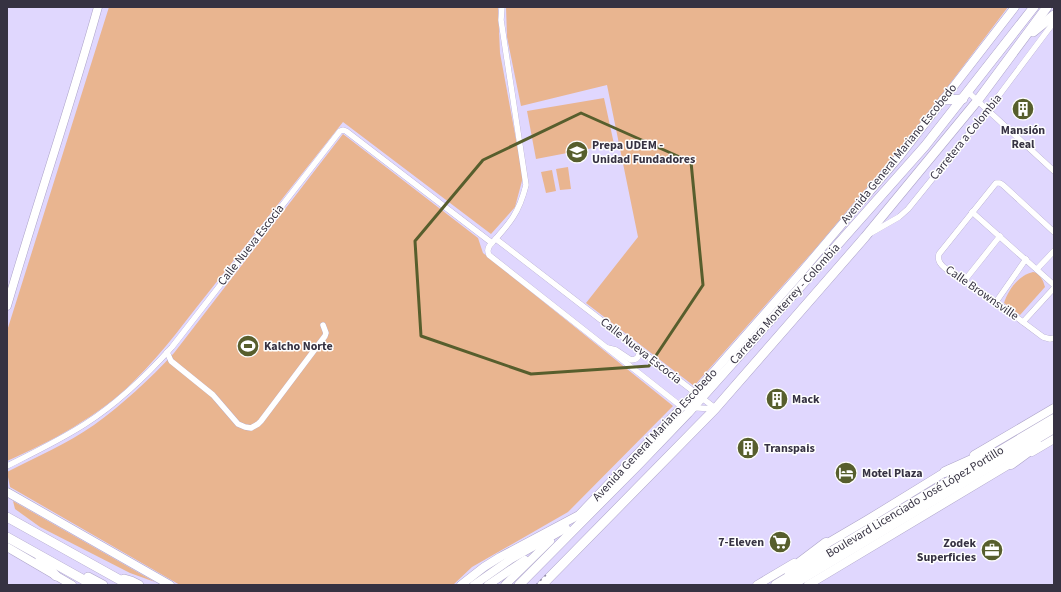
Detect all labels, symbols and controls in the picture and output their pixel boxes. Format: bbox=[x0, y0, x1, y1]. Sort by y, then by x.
street label: Avenida General Mariano Escobedo bbox=[837, 80, 961, 228]
street label: Carretera a Colombia bbox=[926, 90, 1006, 184]
building icon: Mansión Real bbox=[1010, 96, 1036, 122]
place label: Mansión Real bbox=[1001, 122, 1045, 153]
place label: Prepa UDEM - Unidad Fundadores bbox=[592, 137, 695, 168]
school or university icon: Prepa UDEM - Unidad Fundadores bbox=[564, 139, 590, 165]
street label: Calle Nueva Escocia bbox=[214, 201, 288, 289]
street label: Carretera Monterrey - Colombia bbox=[726, 240, 844, 368]
street label: Calle Brownsville bbox=[942, 261, 1022, 325]
street label: Calle Nueva Escocia bbox=[597, 314, 685, 388]
sports icon: Kalcho Norte bbox=[235, 333, 261, 359]
place label: Kalcho Norte bbox=[264, 338, 333, 355]
street label: Avenida General Mariano Escobedo bbox=[589, 365, 721, 505]
building icon: Mack bbox=[764, 386, 790, 412]
place label: Mack bbox=[792, 391, 820, 408]
building icon: Transpais bbox=[735, 435, 761, 461]
place label: Transpais bbox=[764, 440, 815, 457]
street label: Boulevard Licenciado José López Portillo bbox=[823, 442, 1007, 562]
hotel icon: Motel Plaza bbox=[833, 460, 859, 486]
place label: Motel Plaza bbox=[862, 465, 923, 482]
supermarket icon: 7-Eleven bbox=[767, 529, 793, 555]
place label: 7-Eleven bbox=[718, 534, 764, 551]
place label: Zodek Superficies bbox=[917, 535, 976, 566]
office icon: Zodek Superficies bbox=[979, 537, 1005, 563]

